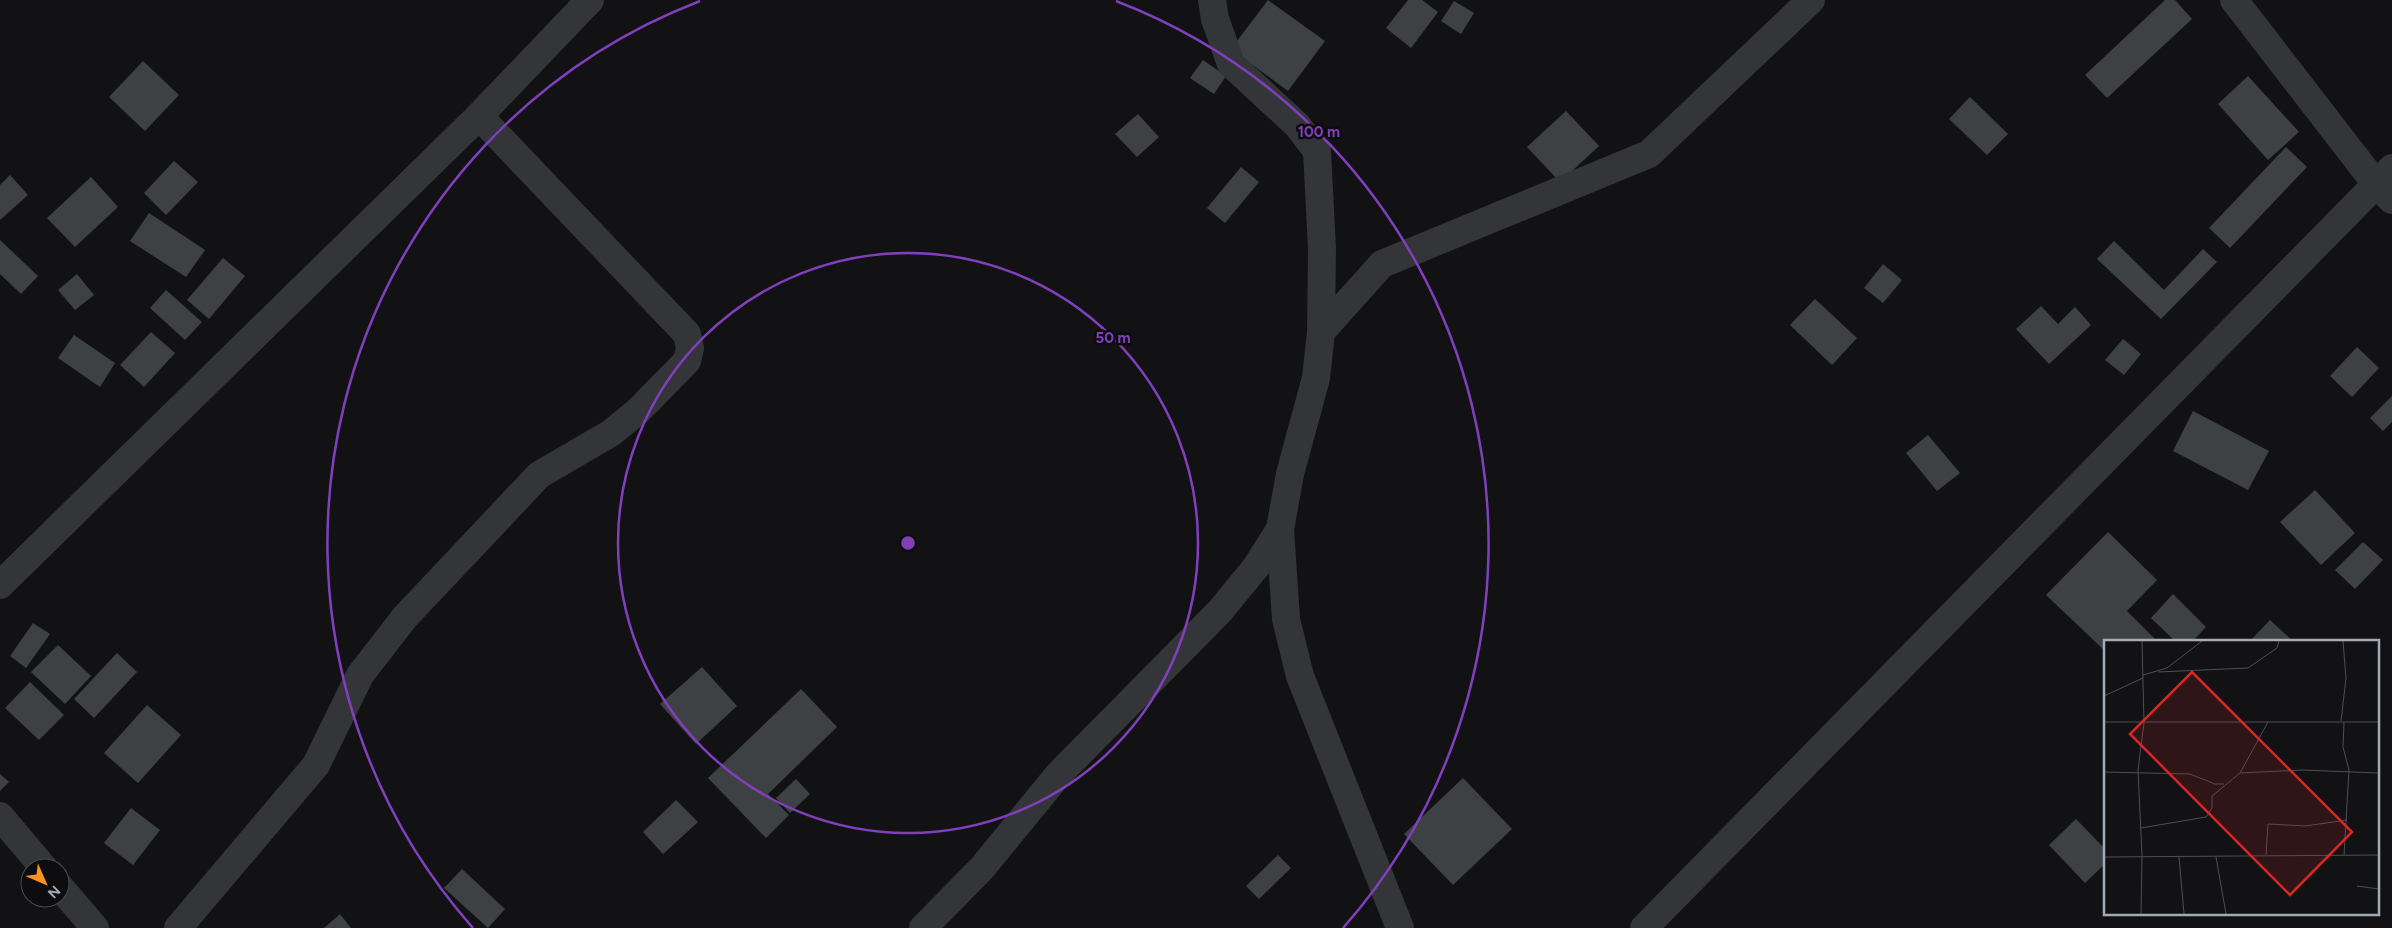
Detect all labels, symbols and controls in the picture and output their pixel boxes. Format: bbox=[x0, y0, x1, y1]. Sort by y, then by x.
text: 100 m bbox=[1298, 123, 1340, 141]
text: 50 m bbox=[1095, 329, 1131, 347]
centre of rings bbox=[899, 534, 917, 552]
inset map bbox=[2104, 640, 2380, 916]
north arrow bbox=[20, 858, 70, 908]
text: N bbox=[44, 882, 64, 902]

